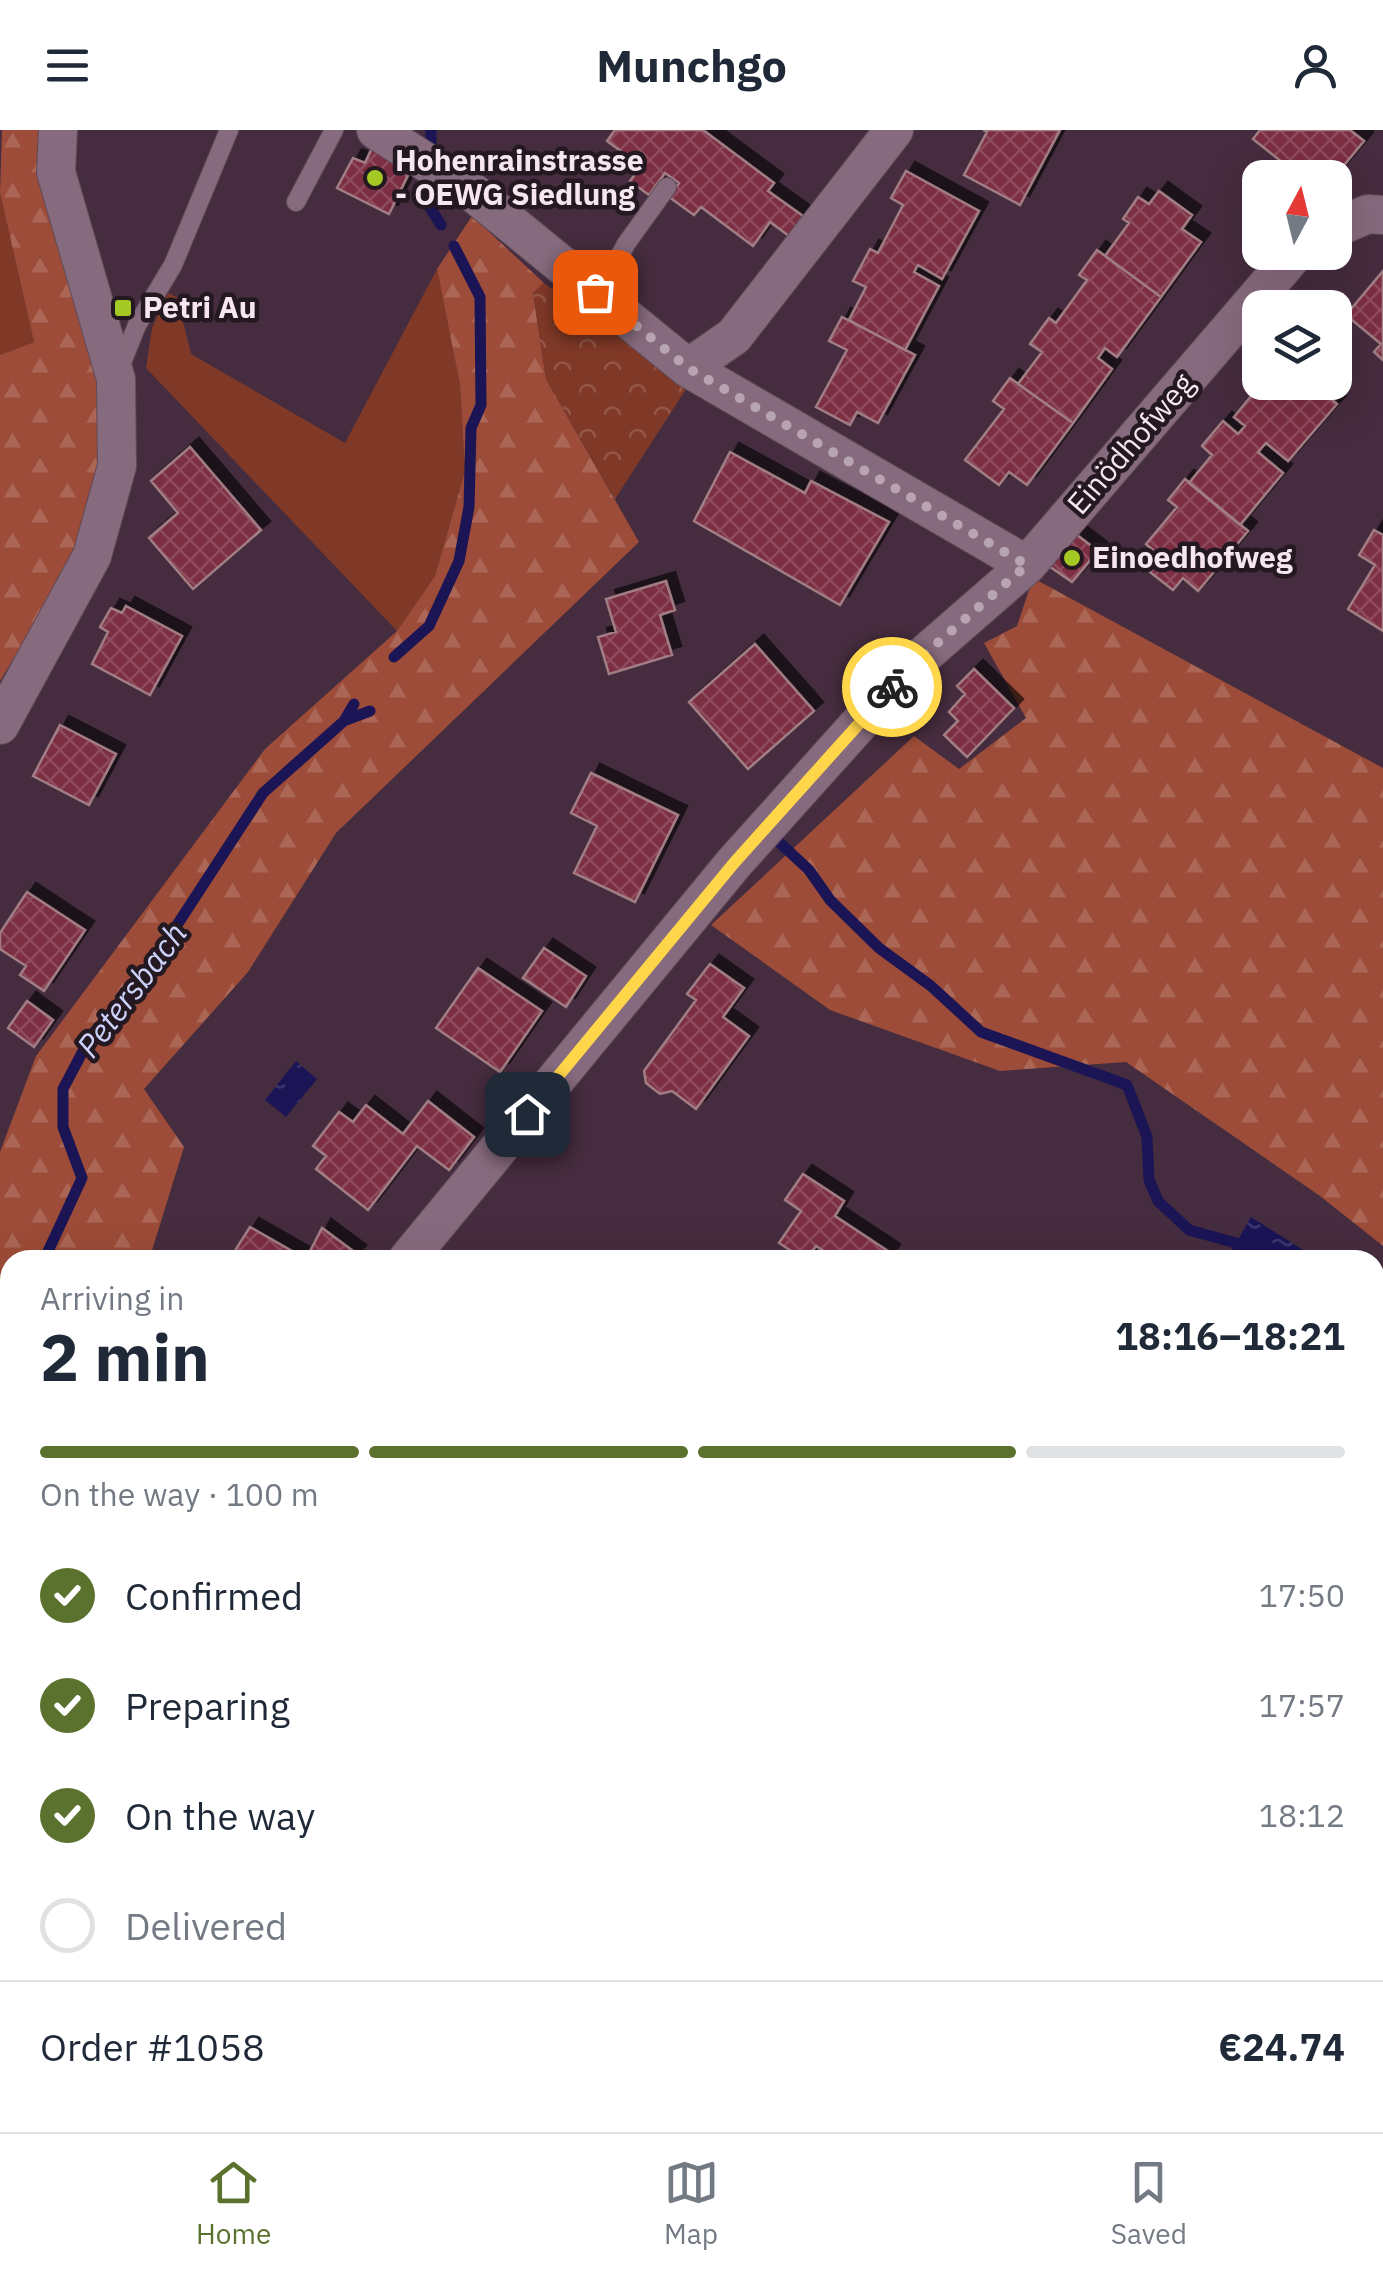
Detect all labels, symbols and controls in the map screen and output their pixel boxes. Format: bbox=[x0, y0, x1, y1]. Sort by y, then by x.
text: Munchgo bbox=[596, 36, 787, 94]
icon: menu bbox=[40, 38, 95, 93]
icon: person bbox=[1288, 38, 1343, 93]
place label: Hohenrainstrasse - OEWG Siedlung bbox=[395, 140, 644, 213]
north arrow bbox=[1242, 160, 1352, 270]
map controls bbox=[1242, 160, 1352, 400]
marker: Hohenrainstrasse - OEWG Siedlung bbox=[364, 167, 386, 189]
pin bbox=[553, 250, 638, 335]
icon: bag bbox=[568, 265, 623, 320]
place label: Petri Au bbox=[143, 287, 257, 326]
button: layers bbox=[1242, 290, 1352, 400]
marker: Petri Au bbox=[112, 297, 134, 319]
street label: Einödhofweg bbox=[1058, 364, 1202, 522]
place label: Einoedhofweg bbox=[1092, 537, 1293, 576]
marker: Einoedhofweg bbox=[1061, 547, 1083, 569]
courier bbox=[842, 637, 942, 737]
icon: bike bbox=[865, 660, 920, 715]
water label: Petersbach bbox=[67, 913, 196, 1065]
pin bbox=[485, 1072, 570, 1157]
icon: home bbox=[500, 1087, 555, 1142]
text: Arriving in bbox=[40, 1277, 185, 1319]
text: 18:16–18:21 bbox=[1115, 1311, 1345, 1360]
text: 2 min bbox=[40, 1314, 210, 1399]
text: On the way · 100 m bbox=[40, 1473, 319, 1515]
icon: check bbox=[40, 1568, 95, 1623]
text: Confirmed bbox=[125, 1571, 303, 1620]
text: 17:50 bbox=[1259, 1574, 1345, 1616]
icon: check bbox=[40, 1678, 95, 1733]
text: Preparing bbox=[125, 1681, 290, 1730]
text: 17:57 bbox=[1259, 1684, 1345, 1726]
icon: check bbox=[40, 1788, 95, 1843]
text: On the way bbox=[125, 1791, 315, 1840]
text: 18:12 bbox=[1259, 1794, 1345, 1836]
text: Delivered bbox=[125, 1901, 287, 1950]
text: Order #1058 bbox=[40, 2022, 265, 2071]
text: €24.74 bbox=[1218, 2022, 1345, 2071]
tab: Home bbox=[196, 2155, 271, 2252]
tab: Map bbox=[664, 2155, 719, 2252]
tab: Saved bbox=[1111, 2155, 1187, 2252]

